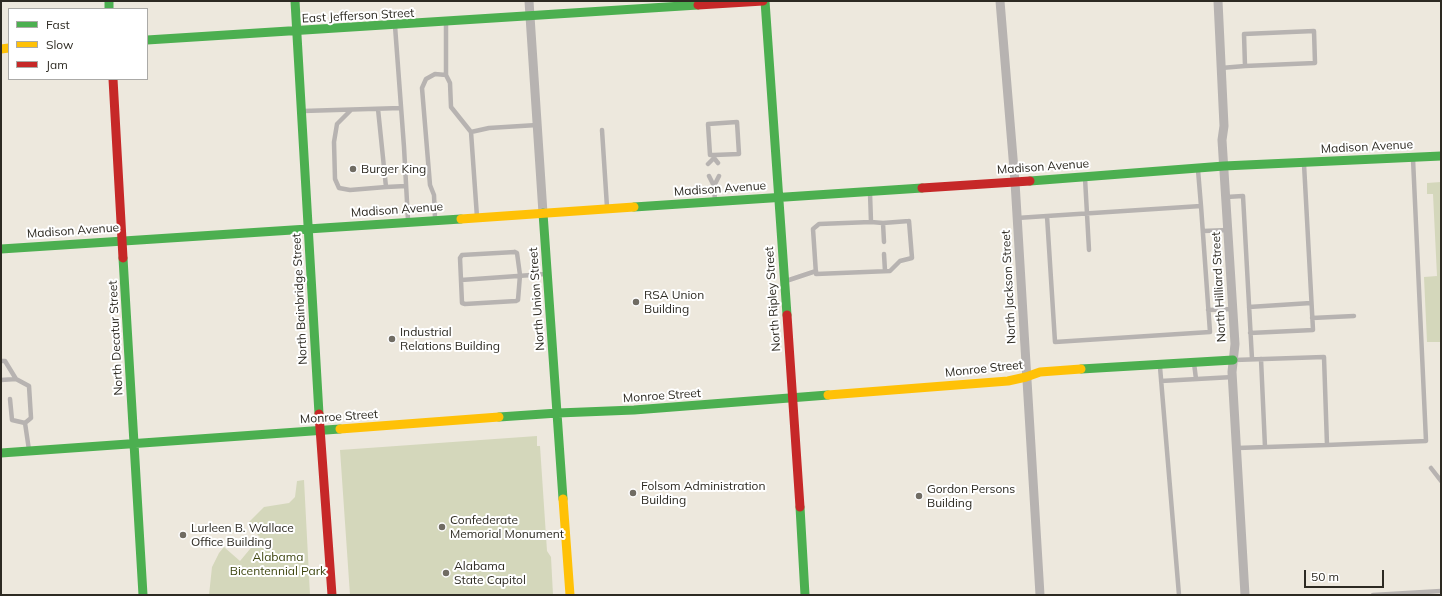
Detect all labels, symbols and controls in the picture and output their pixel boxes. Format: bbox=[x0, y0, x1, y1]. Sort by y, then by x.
street label: East Jefferson Street bbox=[301, 6, 415, 26]
legend bbox=[8, 8, 148, 80]
text: Fast bbox=[46, 17, 70, 32]
text: Slow bbox=[46, 37, 74, 52]
text: Jam bbox=[46, 57, 68, 72]
street label: Madison Avenue bbox=[1321, 137, 1413, 157]
street label: Madison Avenue bbox=[996, 157, 1090, 177]
place label: Burger King bbox=[361, 162, 426, 176]
marker: Burger King bbox=[348, 164, 358, 174]
street label: Madison Avenue bbox=[673, 179, 767, 199]
street label: Madison Avenue bbox=[350, 200, 444, 220]
street label: Madison Avenue bbox=[26, 221, 120, 241]
street label: North Jackson Street bbox=[999, 230, 1019, 344]
street label: North Hilliard Street bbox=[1209, 231, 1229, 343]
street label: North Bainbridge Street bbox=[289, 233, 311, 365]
street label: North Ripley Street bbox=[762, 246, 784, 352]
street label: North Union Street bbox=[526, 247, 548, 351]
street label: North Decatur Street bbox=[106, 280, 126, 396]
place label: RSA Union Building bbox=[644, 288, 704, 316]
marker: RSA Union Building bbox=[631, 297, 641, 307]
place label: Industrial Relations Building bbox=[400, 325, 500, 353]
marker: Industrial Relations Building bbox=[387, 334, 397, 344]
street label: Monroe Street bbox=[944, 358, 1024, 380]
street label: Monroe Street bbox=[623, 386, 701, 406]
street label: Monroe Street bbox=[300, 407, 378, 427]
place label: Folsom Administration Building bbox=[641, 479, 765, 507]
place label: Gordon Persons Building bbox=[927, 482, 1015, 510]
marker: Folsom Administration Building bbox=[628, 488, 638, 498]
marker: Gordon Persons Building bbox=[914, 491, 924, 501]
place label: Confederate Memorial Monument bbox=[450, 513, 564, 541]
place label: Lurleen B. Wallace Office Building bbox=[191, 521, 294, 549]
marker: Confederate Memorial Monument bbox=[437, 522, 447, 532]
marker: Lurleen B. Wallace Office Building bbox=[178, 530, 188, 540]
park label: Alabama Bicentennial Park bbox=[230, 550, 326, 578]
place label: Alabama State Capitol bbox=[454, 559, 526, 587]
scale bar bbox=[1306, 562, 1386, 588]
marker: Alabama State Capitol bbox=[441, 568, 451, 578]
text: 50 m bbox=[1311, 569, 1339, 584]

